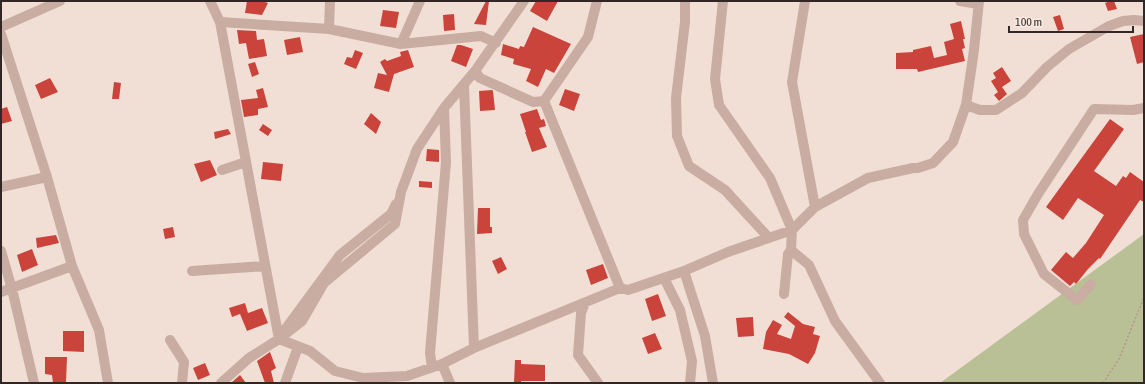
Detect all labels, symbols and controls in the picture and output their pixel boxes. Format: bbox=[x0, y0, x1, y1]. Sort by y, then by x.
scale bar bbox=[1009, 8, 1133, 34]
text: 100 m bbox=[1015, 15, 1042, 29]

